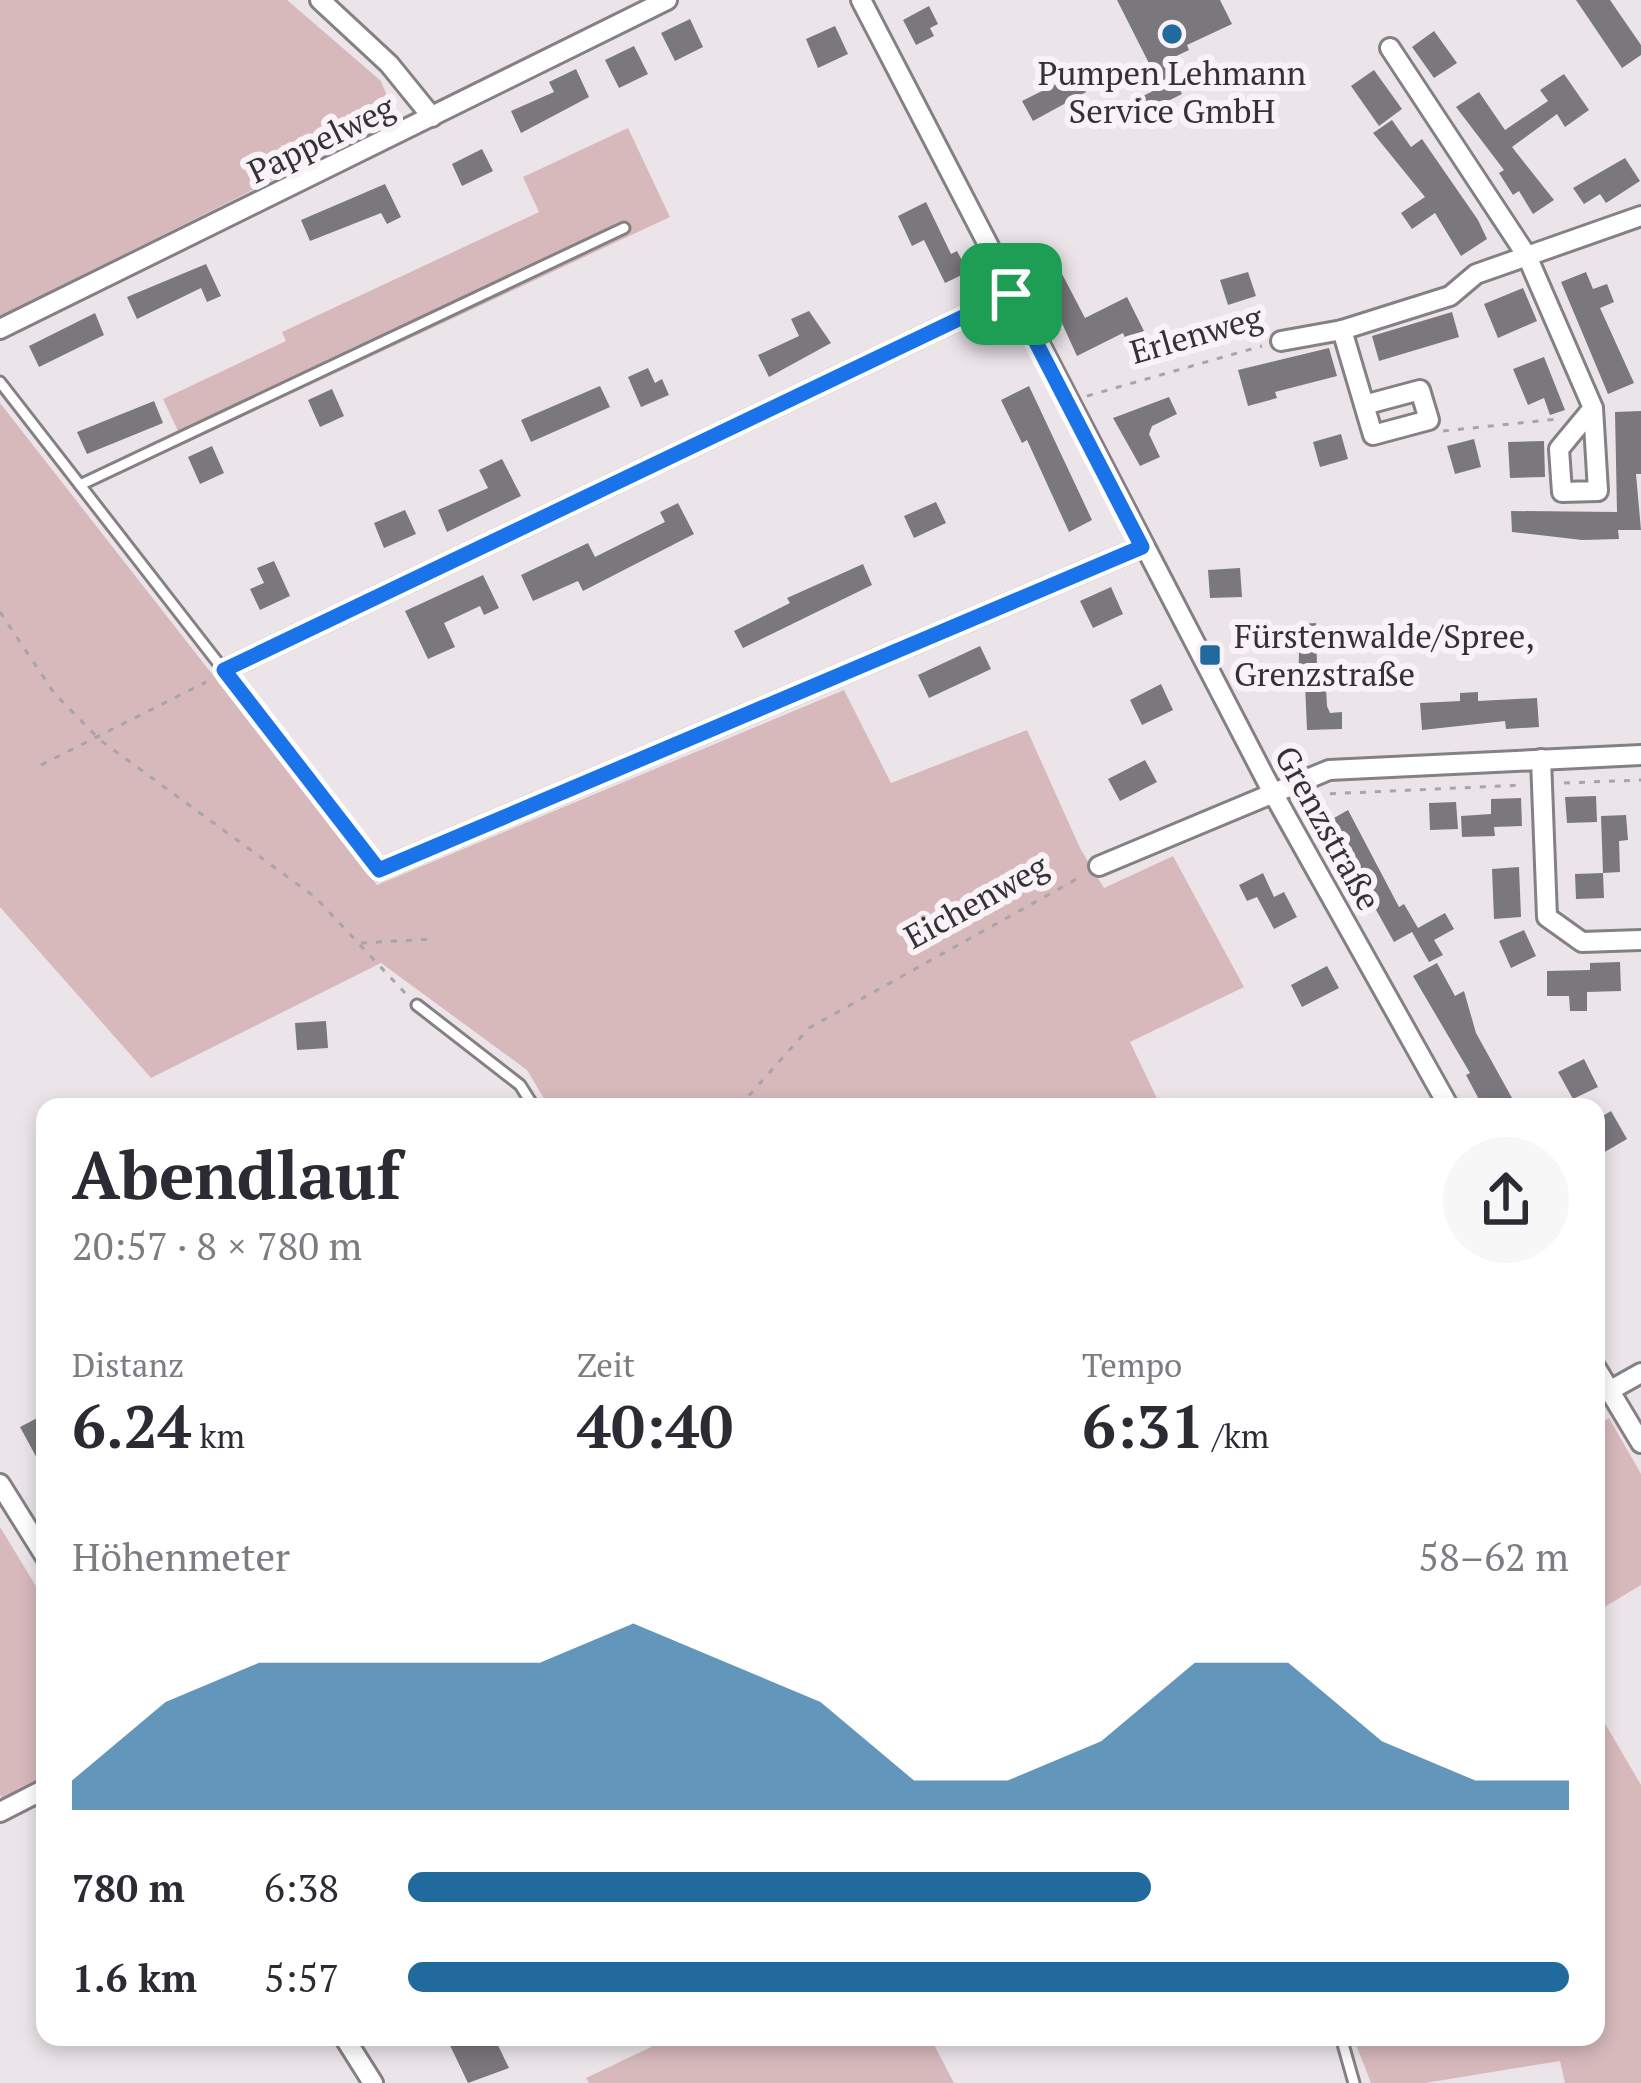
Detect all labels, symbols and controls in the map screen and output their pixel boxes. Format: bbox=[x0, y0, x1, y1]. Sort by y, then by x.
marker: Pumpen Lehmann Service GmbH bbox=[1159, 21, 1185, 47]
place label: Pumpen Lehmann Service GmbH bbox=[1038, 51, 1307, 132]
street label: Pappelweg bbox=[240, 84, 402, 192]
pin bbox=[960, 243, 1062, 345]
icon: arrive bbox=[978, 261, 1044, 327]
street label: Erlenweg bbox=[1125, 294, 1268, 373]
place label: Fürstenwalde/Spree, Grenzstraße bbox=[1234, 614, 1535, 695]
marker: Fürstenwalde/Spree, Grenzstraße bbox=[1197, 642, 1223, 668]
street label: Grenzstraße bbox=[1266, 738, 1391, 917]
street label: Eichenweg bbox=[896, 843, 1056, 958]
text: Abendlauf bbox=[72, 1130, 401, 1218]
button: share bbox=[1443, 1137, 1569, 1263]
text: 20:57 · 8 × 780 m bbox=[72, 1219, 362, 1271]
text: Distanz bbox=[72, 1343, 184, 1386]
text: Zeit bbox=[577, 1343, 635, 1386]
text: Tempo bbox=[1082, 1343, 1182, 1386]
text: 6.24 bbox=[72, 1386, 191, 1465]
text: 40:40 bbox=[577, 1386, 733, 1465]
text: 6:31 bbox=[1082, 1386, 1204, 1465]
text: km bbox=[191, 1414, 245, 1457]
text: /km bbox=[1204, 1414, 1269, 1457]
text: Höhenmeter bbox=[72, 1530, 290, 1582]
text: 58–62 m bbox=[1418, 1530, 1569, 1582]
text: 780 m bbox=[72, 1861, 185, 1913]
text: 6:38 bbox=[264, 1861, 339, 1913]
text: 1.6 km bbox=[72, 1951, 197, 2003]
text: 5:57 bbox=[264, 1951, 339, 2003]

